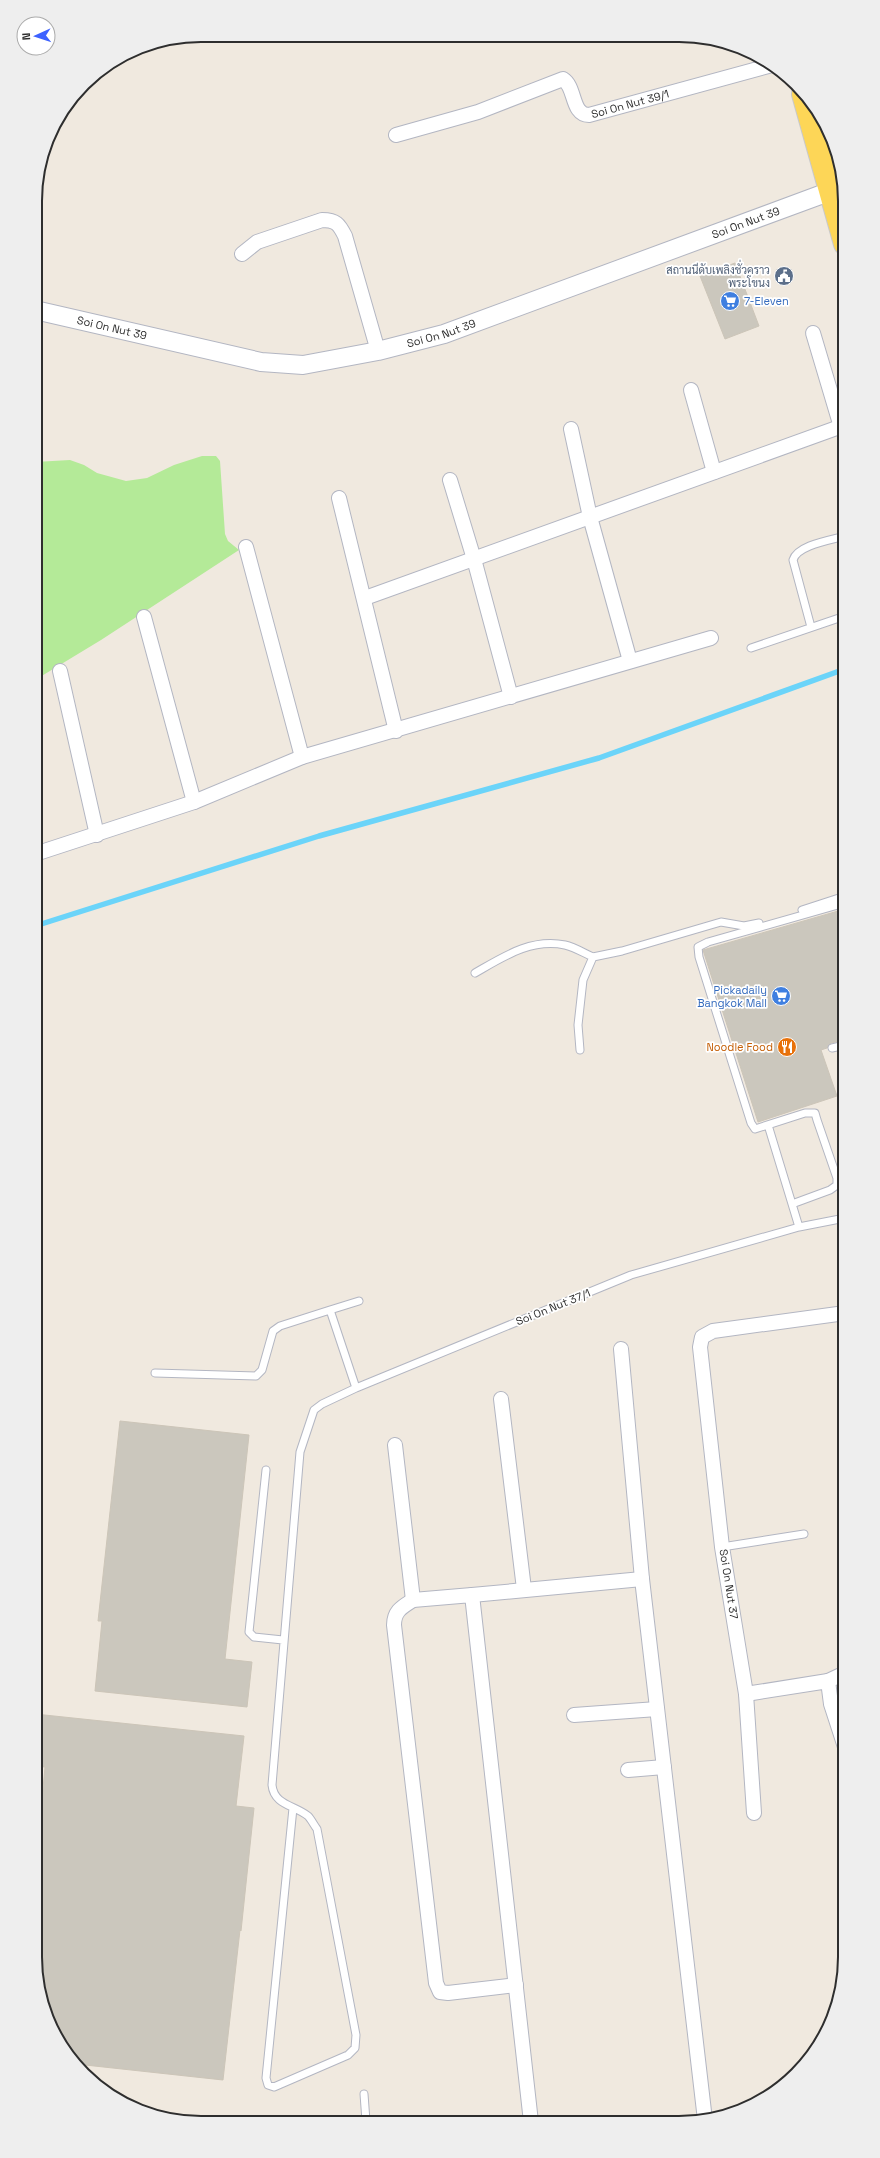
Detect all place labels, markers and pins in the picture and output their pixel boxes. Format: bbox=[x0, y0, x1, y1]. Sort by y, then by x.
place label: สถานนีดับเพลิงชั่วคราว พระโขนง bbox=[666, 259, 770, 290]
public building icon: สถานนีดับเพลิงชั่วคราว พระโขนง bbox=[773, 265, 795, 287]
supermarket icon: 7-Eleven bbox=[719, 290, 741, 312]
place label: 7-Eleven bbox=[744, 294, 789, 308]
place label: Pickadaily Bangkok Mall bbox=[697, 983, 767, 1010]
supermarket icon: Pickadaily Bangkok Mall bbox=[770, 985, 792, 1007]
restaurant icon: Noodle Food bbox=[776, 1036, 798, 1058]
place label: Noodle Food bbox=[706, 1040, 773, 1054]

